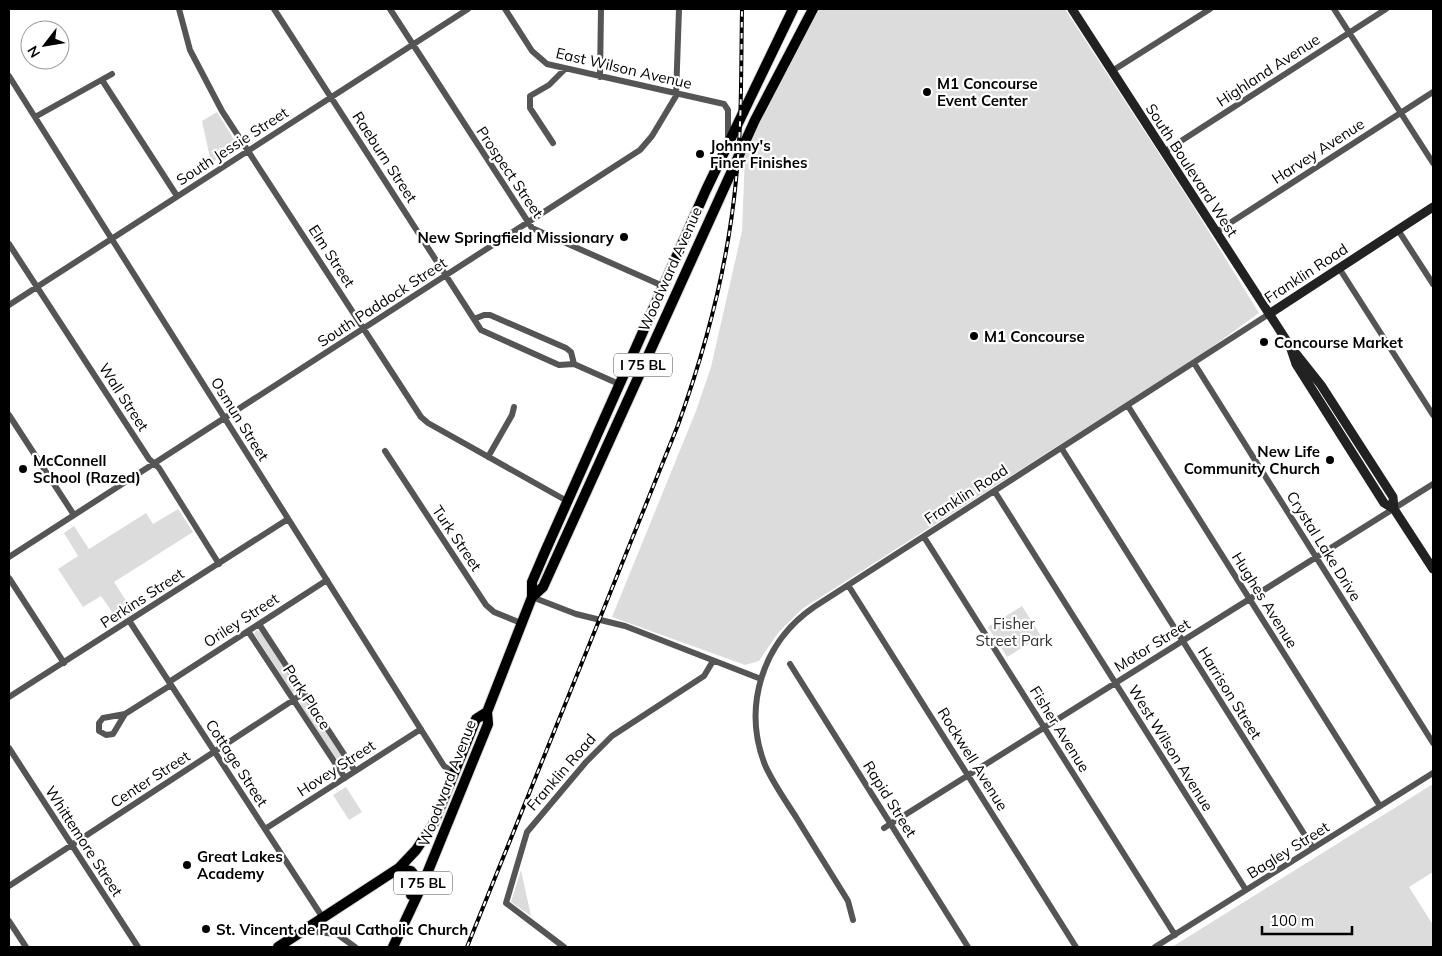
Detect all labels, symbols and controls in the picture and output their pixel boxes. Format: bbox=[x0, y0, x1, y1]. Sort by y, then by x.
north arrow bbox=[20, 20, 70, 70]
street label: Highland Avenue bbox=[1213, 30, 1323, 110]
text: N bbox=[23, 43, 44, 61]
street label: East Wilson Avenue bbox=[554, 43, 694, 93]
place label: M1 Concourse Event Center bbox=[937, 74, 1038, 110]
marker: M1 Concourse Event Center bbox=[921, 86, 933, 98]
street label: South Boulevard West bbox=[1142, 100, 1242, 240]
street label: South Jessie Street bbox=[172, 103, 292, 189]
street label: Raeburn Street bbox=[348, 108, 422, 206]
street label: Harvey Avenue bbox=[1268, 114, 1368, 188]
street label: Prospect Street bbox=[472, 123, 548, 221]
place label: Johnny's Finer Finishes bbox=[710, 136, 808, 172]
marker: Johnny's Finer Finishes bbox=[694, 148, 706, 160]
street label: Woodward Avenue bbox=[634, 204, 706, 334]
street label: Elm Street bbox=[305, 221, 359, 291]
place label: New Springfield Missionary bbox=[417, 228, 615, 247]
marker: New Springfield Missionary bbox=[618, 231, 630, 243]
street label: Franklin Road bbox=[1261, 239, 1351, 307]
street label: South Paddock Street bbox=[314, 253, 450, 351]
place label: M1 Concourse bbox=[984, 327, 1085, 346]
marker: M1 Concourse bbox=[968, 330, 980, 342]
place label: Concourse Market bbox=[1274, 333, 1403, 352]
marker: Concourse Market bbox=[1258, 336, 1270, 348]
road number: I 75 BL bbox=[614, 354, 672, 376]
street label: Wall Street bbox=[95, 359, 153, 435]
street label: Osmun Street bbox=[207, 374, 273, 464]
place label: New Life Community Church bbox=[1184, 442, 1320, 478]
place label: McConnell School (Razed) bbox=[33, 451, 141, 487]
marker: New Life Community Church bbox=[1324, 454, 1336, 466]
street label: Franklin Road bbox=[921, 460, 1011, 528]
marker: McConnell School (Razed) bbox=[17, 463, 29, 475]
street label: Crystal Lake Drive bbox=[1283, 487, 1365, 605]
street label: Turk Street bbox=[428, 502, 486, 574]
street label: Hughes Avenue bbox=[1228, 548, 1302, 652]
street label: Perkins Street bbox=[97, 564, 187, 632]
street label: Oriley Street bbox=[200, 589, 282, 651]
park label: Fisher Street Park bbox=[976, 614, 1053, 650]
street label: Motor Street bbox=[1111, 614, 1193, 676]
street label: Harrison Street bbox=[1194, 643, 1266, 743]
street label: Park Place bbox=[279, 661, 335, 733]
street label: West Wilson Avenue bbox=[1124, 681, 1218, 815]
street label: Fisher Avenue bbox=[1026, 682, 1094, 776]
street label: Rockwell Avenue bbox=[934, 704, 1012, 814]
street label: Cottage Street bbox=[202, 716, 272, 810]
street label: Woodward Avenue bbox=[414, 717, 480, 849]
street label: Franklin Road bbox=[522, 730, 600, 814]
street label: Hovey Street bbox=[293, 736, 379, 800]
street label: Center Street bbox=[107, 746, 193, 812]
street label: Rapid Street bbox=[859, 757, 921, 841]
street label: Whittemore Street bbox=[41, 782, 127, 900]
street label: Bagley Street bbox=[1243, 817, 1333, 883]
place label: Great Lakes Academy bbox=[197, 847, 283, 883]
marker: Great Lakes Academy bbox=[181, 859, 193, 871]
road number: I 75 BL bbox=[394, 871, 452, 894]
scale bar bbox=[1262, 904, 1352, 936]
text: 100 m bbox=[1270, 911, 1314, 930]
place label: St. Vincent de Paul Catholic Church bbox=[216, 920, 468, 939]
marker: St. Vincent de Paul Catholic Church bbox=[200, 923, 212, 935]

